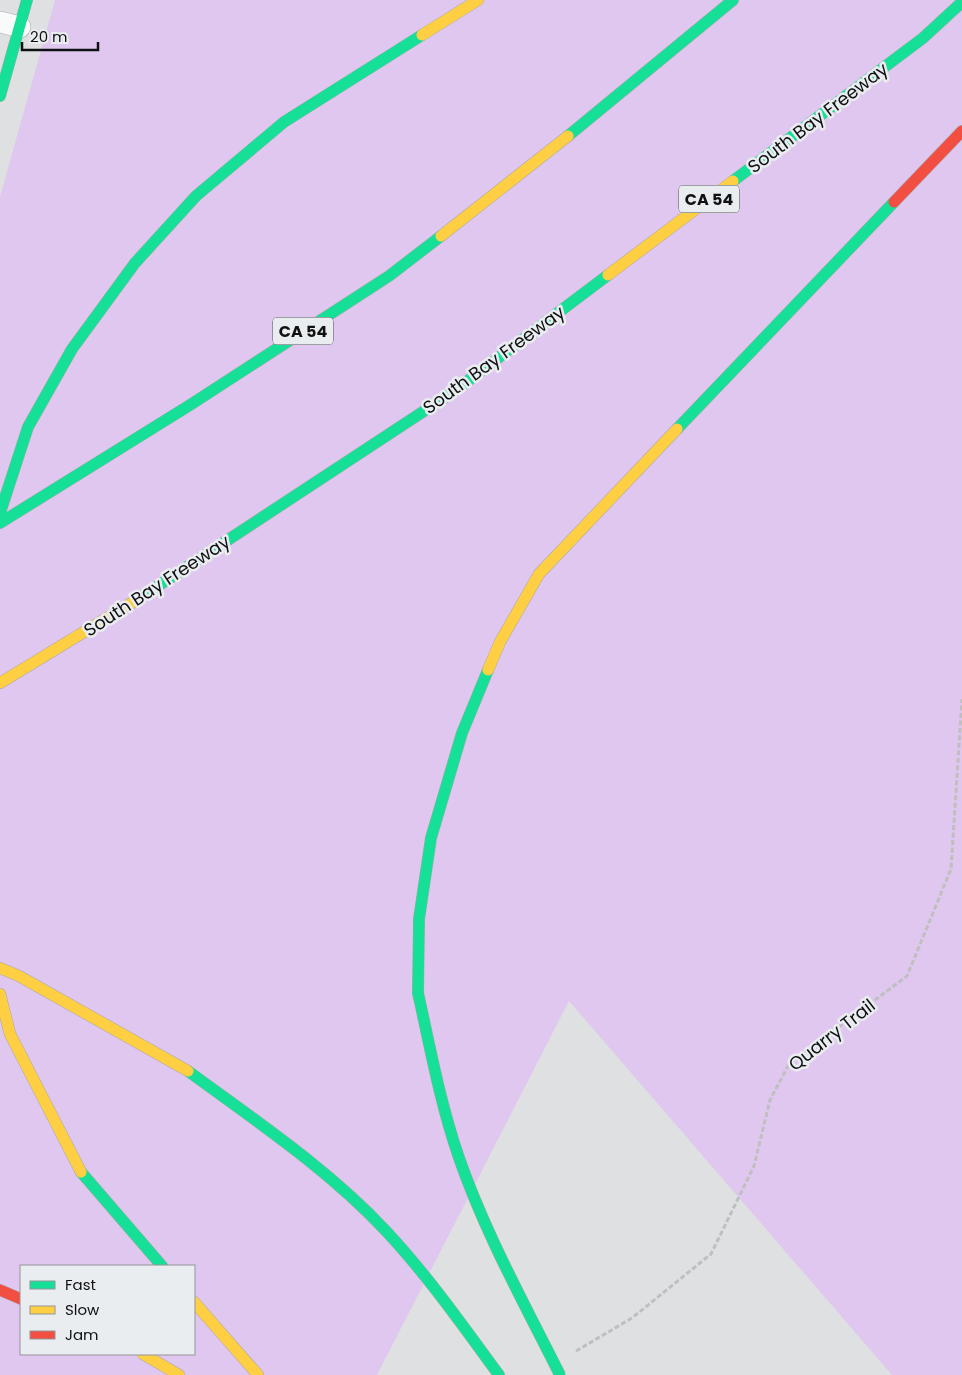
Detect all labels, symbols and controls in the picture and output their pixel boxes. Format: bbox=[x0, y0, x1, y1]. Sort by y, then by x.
scale bar bbox=[22, 20, 99, 52]
text: 20 m bbox=[30, 26, 68, 47]
street label: South Bay Freeway bbox=[742, 57, 893, 179]
road number: CA 54 bbox=[679, 185, 739, 212]
street label: South Bay Freeway bbox=[418, 300, 570, 420]
road number: CA 54 bbox=[273, 318, 333, 344]
street label: South Bay Freeway bbox=[79, 529, 235, 642]
street label: Quarry Trail bbox=[783, 993, 880, 1076]
legend bbox=[20, 1265, 195, 1355]
text: Fast bbox=[65, 1274, 96, 1295]
text: Slow bbox=[65, 1299, 100, 1320]
text: Jam bbox=[65, 1324, 99, 1345]

